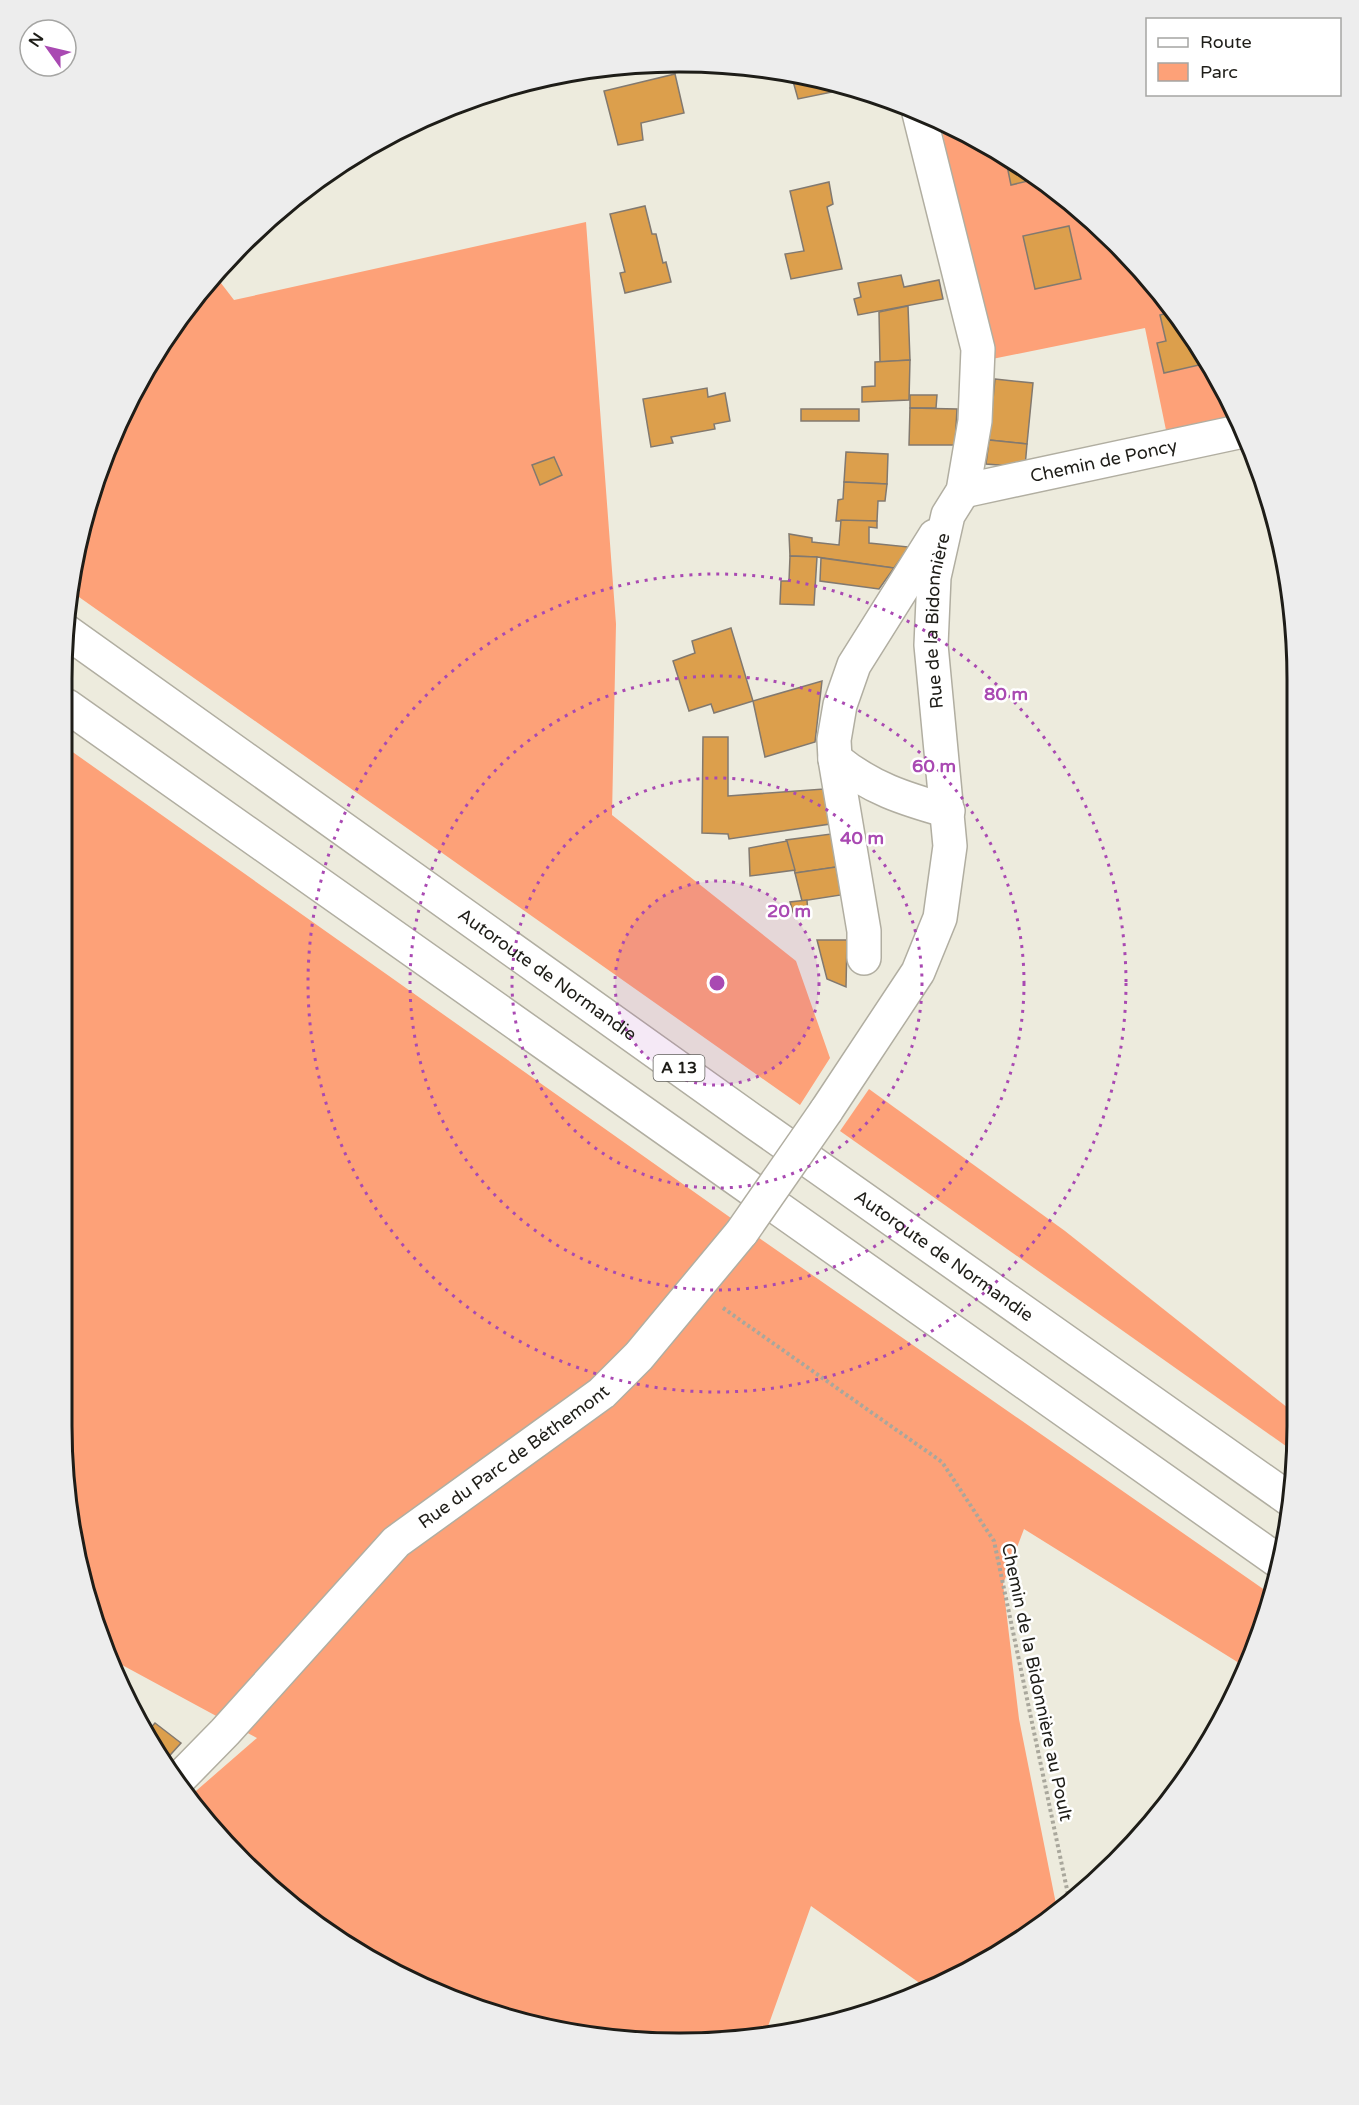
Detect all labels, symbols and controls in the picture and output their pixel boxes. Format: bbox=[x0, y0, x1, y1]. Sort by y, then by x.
north arrow bbox=[18, 18, 78, 78]
legend bbox=[1146, 18, 1341, 96]
text: N bbox=[25, 29, 48, 51]
text: Route bbox=[1200, 31, 1252, 53]
text: Parc bbox=[1200, 61, 1238, 83]
street label: Chemin de Poncy bbox=[1028, 434, 1180, 487]
street label: Rue de la Bidonnière bbox=[920, 531, 955, 710]
text: 80 m bbox=[984, 683, 1028, 705]
text: 60 m bbox=[912, 755, 956, 777]
text: 40 m bbox=[840, 827, 884, 849]
text: 20 m bbox=[767, 900, 811, 922]
street label: Autoroute de Normandie bbox=[454, 903, 641, 1046]
centre of rings bbox=[707, 973, 727, 993]
road number: A 13 bbox=[654, 1055, 704, 1081]
street label: Autoroute de Normandie bbox=[850, 1185, 1038, 1326]
street label: Rue du Parc de Béthemont bbox=[414, 1381, 614, 1533]
street label: Chemin de la Bidonnière au Poult bbox=[997, 1541, 1077, 1823]

